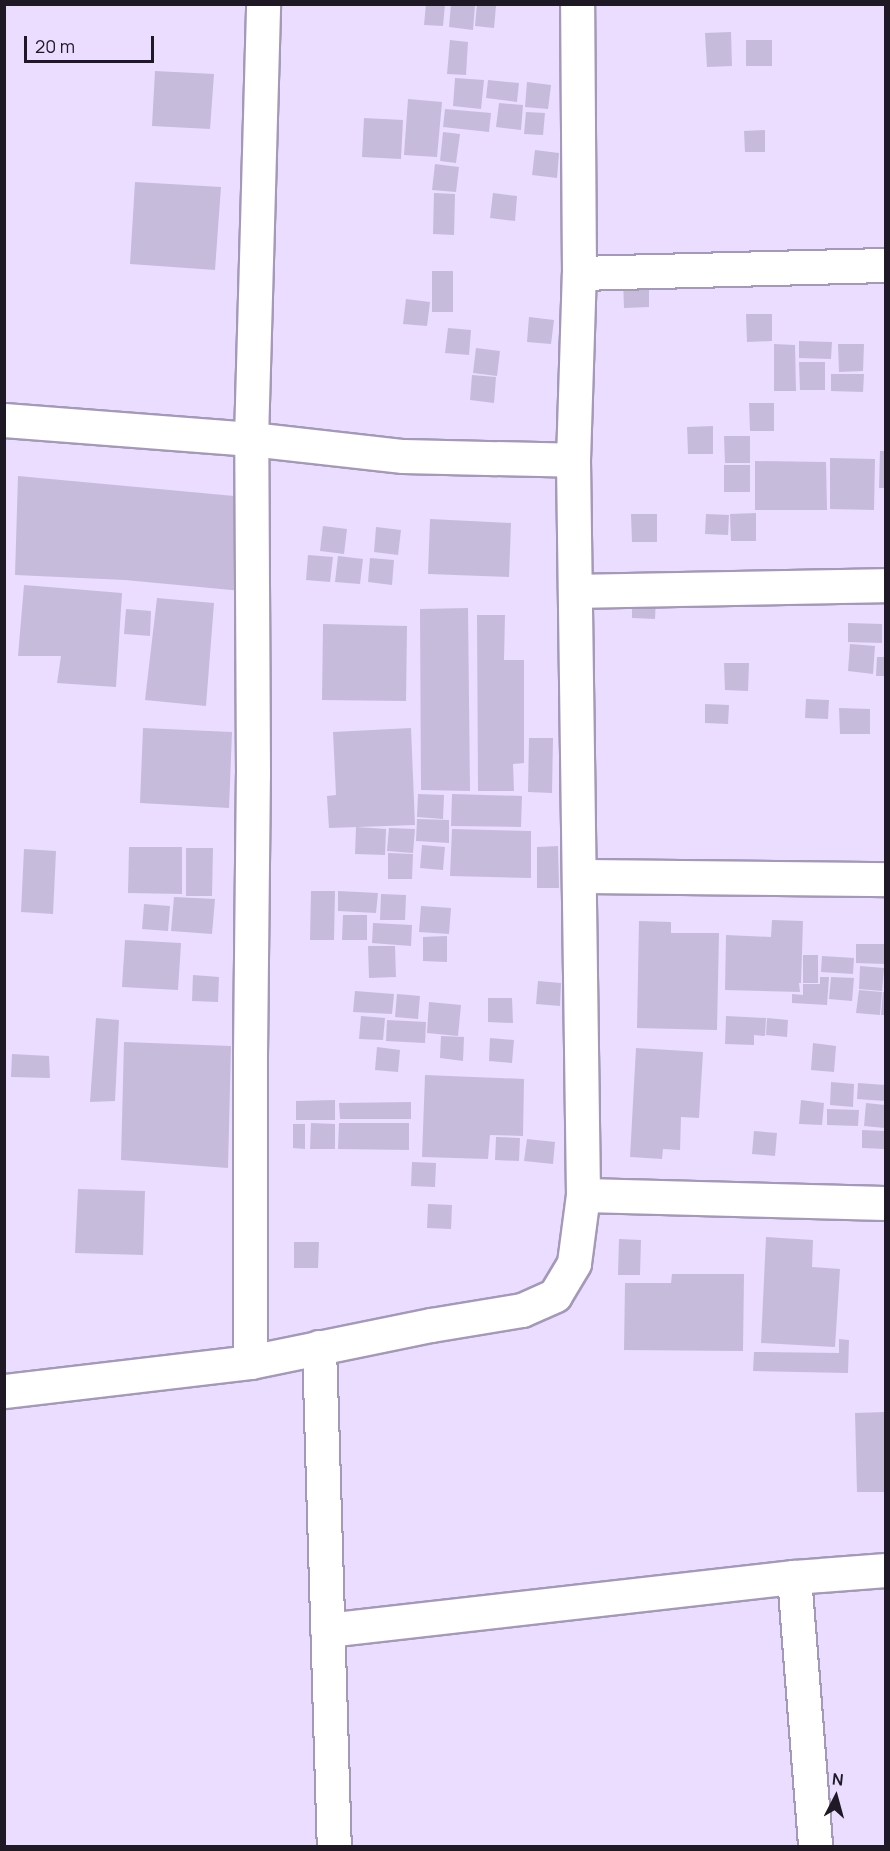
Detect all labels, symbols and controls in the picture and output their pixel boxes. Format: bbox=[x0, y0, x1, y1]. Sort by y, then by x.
scale bar bbox=[27, 24, 158, 62]
text: 20 m bbox=[35, 34, 75, 58]
north arrow bbox=[806, 1767, 866, 1827]
text: N bbox=[831, 1768, 845, 1791]

